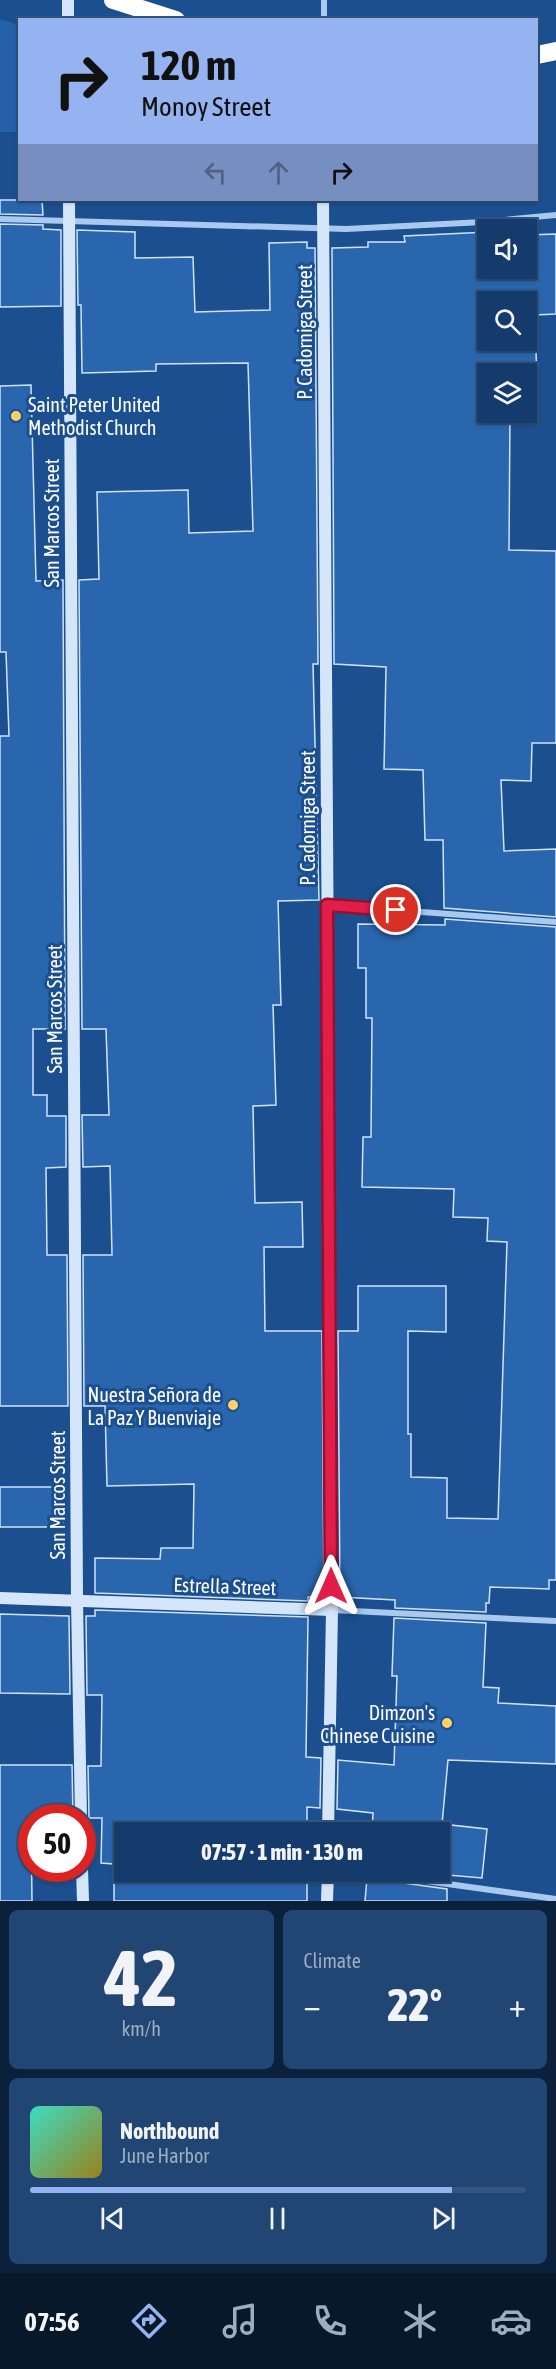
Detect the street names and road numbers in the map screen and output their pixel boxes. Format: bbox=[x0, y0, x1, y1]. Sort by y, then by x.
street label: P. Cadorniga Street bbox=[293, 264, 316, 400]
street label: San Marcos Street bbox=[40, 458, 63, 588]
street label: P. Cadorniga Street bbox=[296, 750, 319, 886]
street label: San Marcos Street bbox=[43, 944, 66, 1074]
street label: San Marcos Street bbox=[46, 1430, 69, 1560]
street label: Estrella Street bbox=[173, 1573, 277, 1599]

